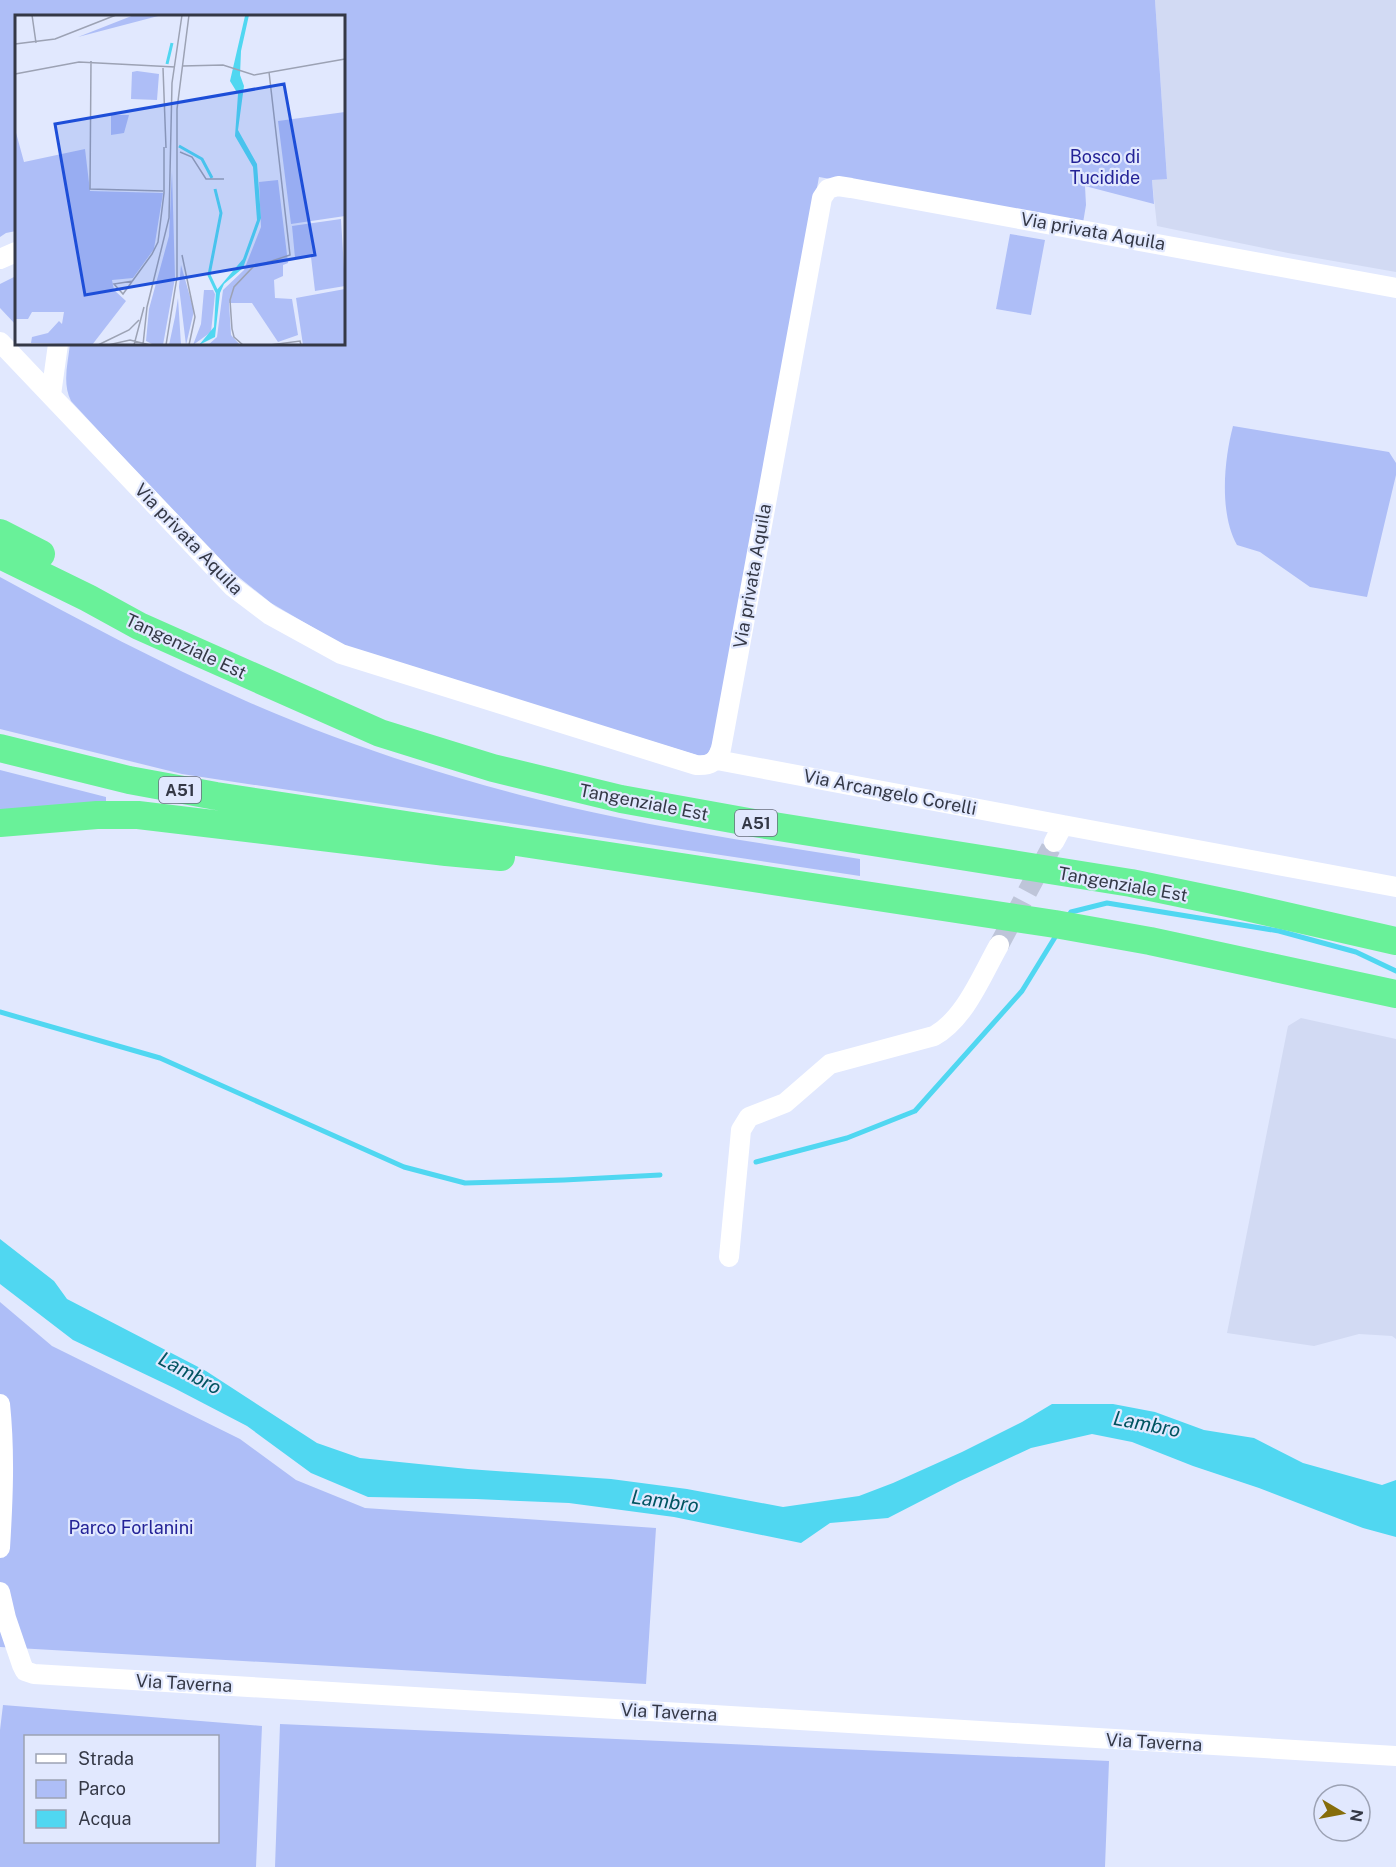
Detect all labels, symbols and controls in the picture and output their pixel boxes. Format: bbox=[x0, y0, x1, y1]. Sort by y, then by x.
inset map bbox=[15, 15, 345, 345]
park label: Bosco di Tucidide bbox=[1070, 146, 1140, 188]
street label: Via privata Aquila bbox=[1019, 208, 1167, 254]
street label: Via privata Aquila bbox=[131, 479, 247, 599]
street label: Via privata Aquila bbox=[729, 502, 775, 650]
street label: Tangenziale Est bbox=[122, 609, 250, 683]
street label: Via Arcangelo Corelli bbox=[802, 765, 978, 819]
road number: A51 bbox=[159, 777, 201, 803]
street label: Tangenziale Est bbox=[578, 779, 710, 825]
road number: A51 bbox=[735, 810, 777, 836]
street label: Tangenziale Est bbox=[1057, 862, 1189, 906]
water label: Lambro bbox=[154, 1346, 226, 1400]
water label: Lambro bbox=[1111, 1406, 1183, 1442]
water label: Lambro bbox=[630, 1484, 700, 1518]
park label: Parco Forlanini bbox=[68, 1517, 194, 1538]
street label: Via Taverna bbox=[135, 1670, 233, 1696]
street label: Via Taverna bbox=[620, 1699, 718, 1725]
street label: Via Taverna bbox=[1105, 1729, 1203, 1755]
legend bbox=[24, 1735, 219, 1843]
text: Strada bbox=[78, 1748, 134, 1769]
text: Parco bbox=[78, 1778, 126, 1799]
north arrow bbox=[1312, 1783, 1372, 1843]
text: Acqua bbox=[78, 1808, 131, 1829]
text: N bbox=[1346, 1808, 1367, 1823]

